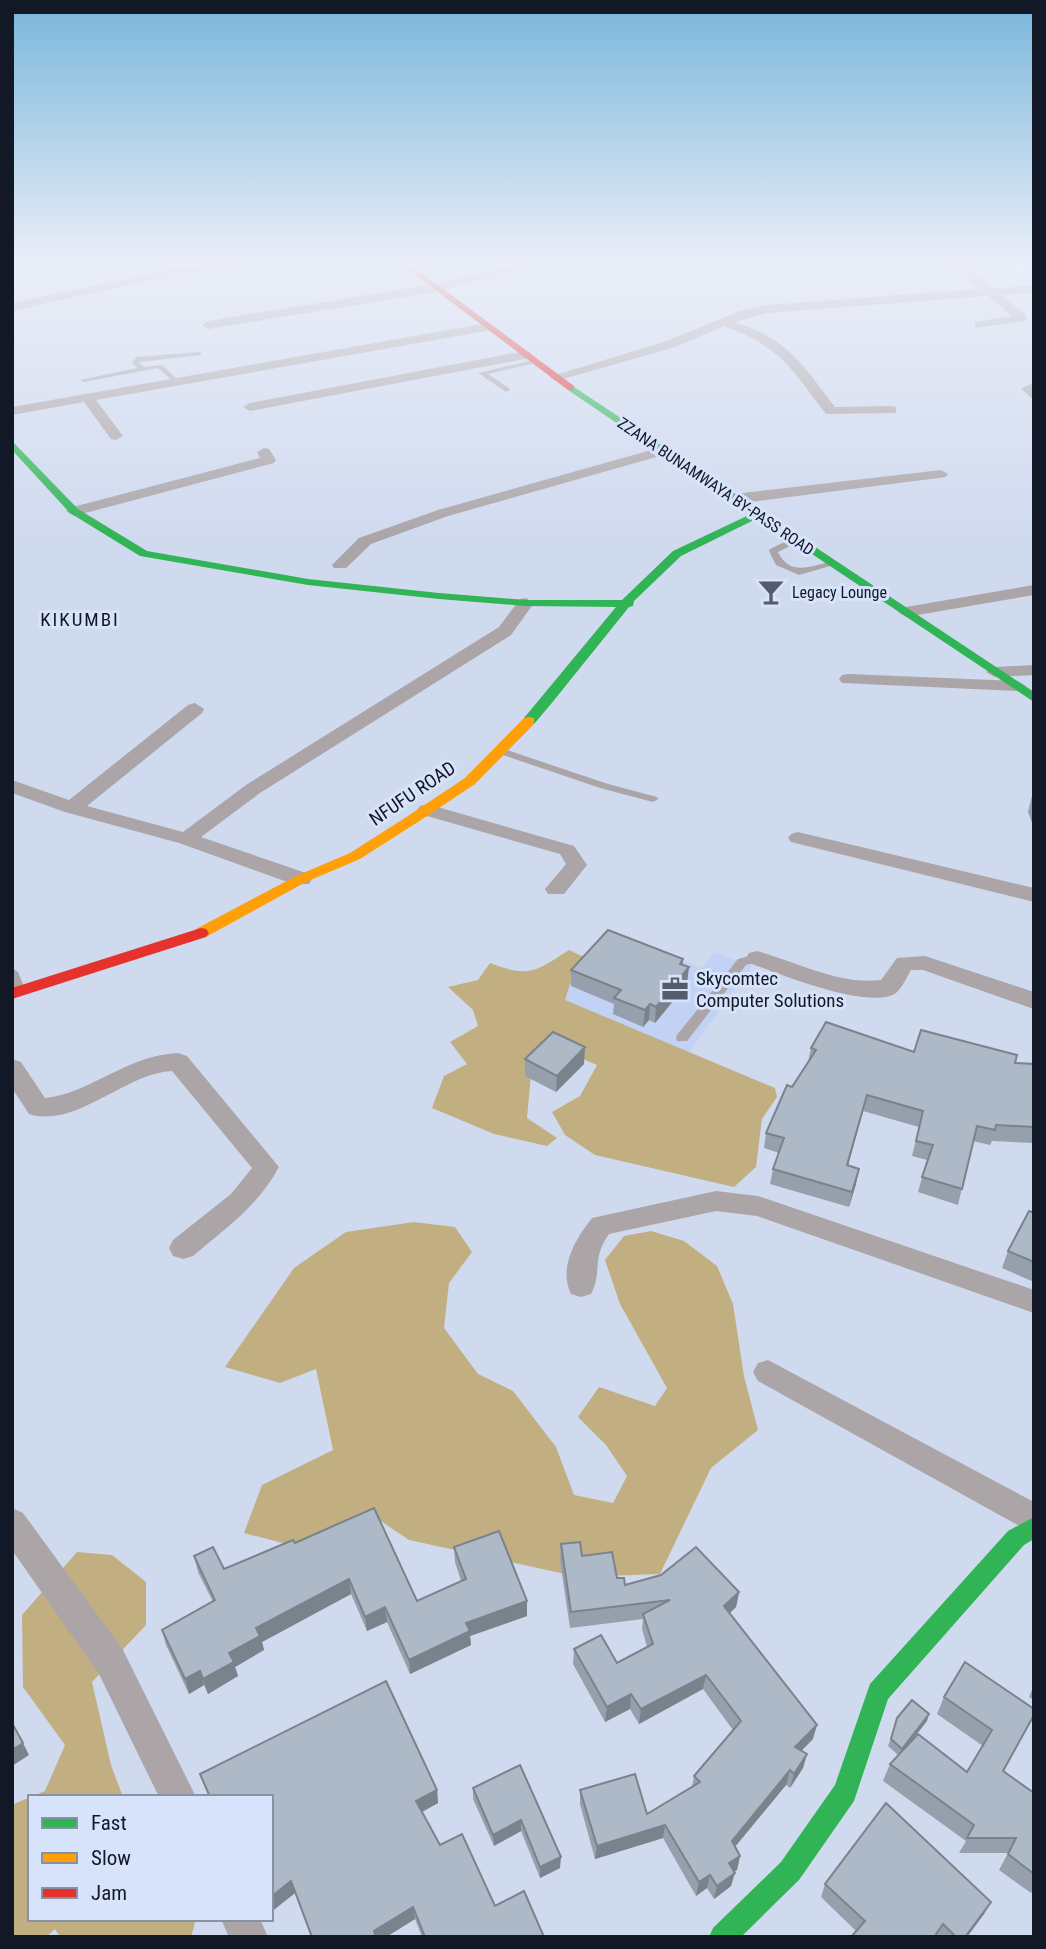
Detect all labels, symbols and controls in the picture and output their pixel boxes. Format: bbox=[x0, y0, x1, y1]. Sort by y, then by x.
street label: ZZANA BUNAMWAYA BY-PASS ROAD bbox=[614, 413, 818, 559]
bar icon: Legacy Lounge bbox=[756, 577, 786, 607]
place label: Legacy Lounge bbox=[792, 583, 887, 602]
district label: KIKUMBI bbox=[40, 608, 120, 631]
street label: NFUFU ROAD bbox=[365, 756, 460, 831]
place label: Skycomtec Computer Solutions bbox=[696, 967, 844, 1012]
office icon: Skycomtec Computer Solutions bbox=[660, 974, 690, 1004]
legend bbox=[28, 1795, 273, 1921]
text: Fast bbox=[91, 1811, 127, 1835]
text: Slow bbox=[91, 1846, 131, 1870]
text: Jam bbox=[91, 1881, 127, 1905]

